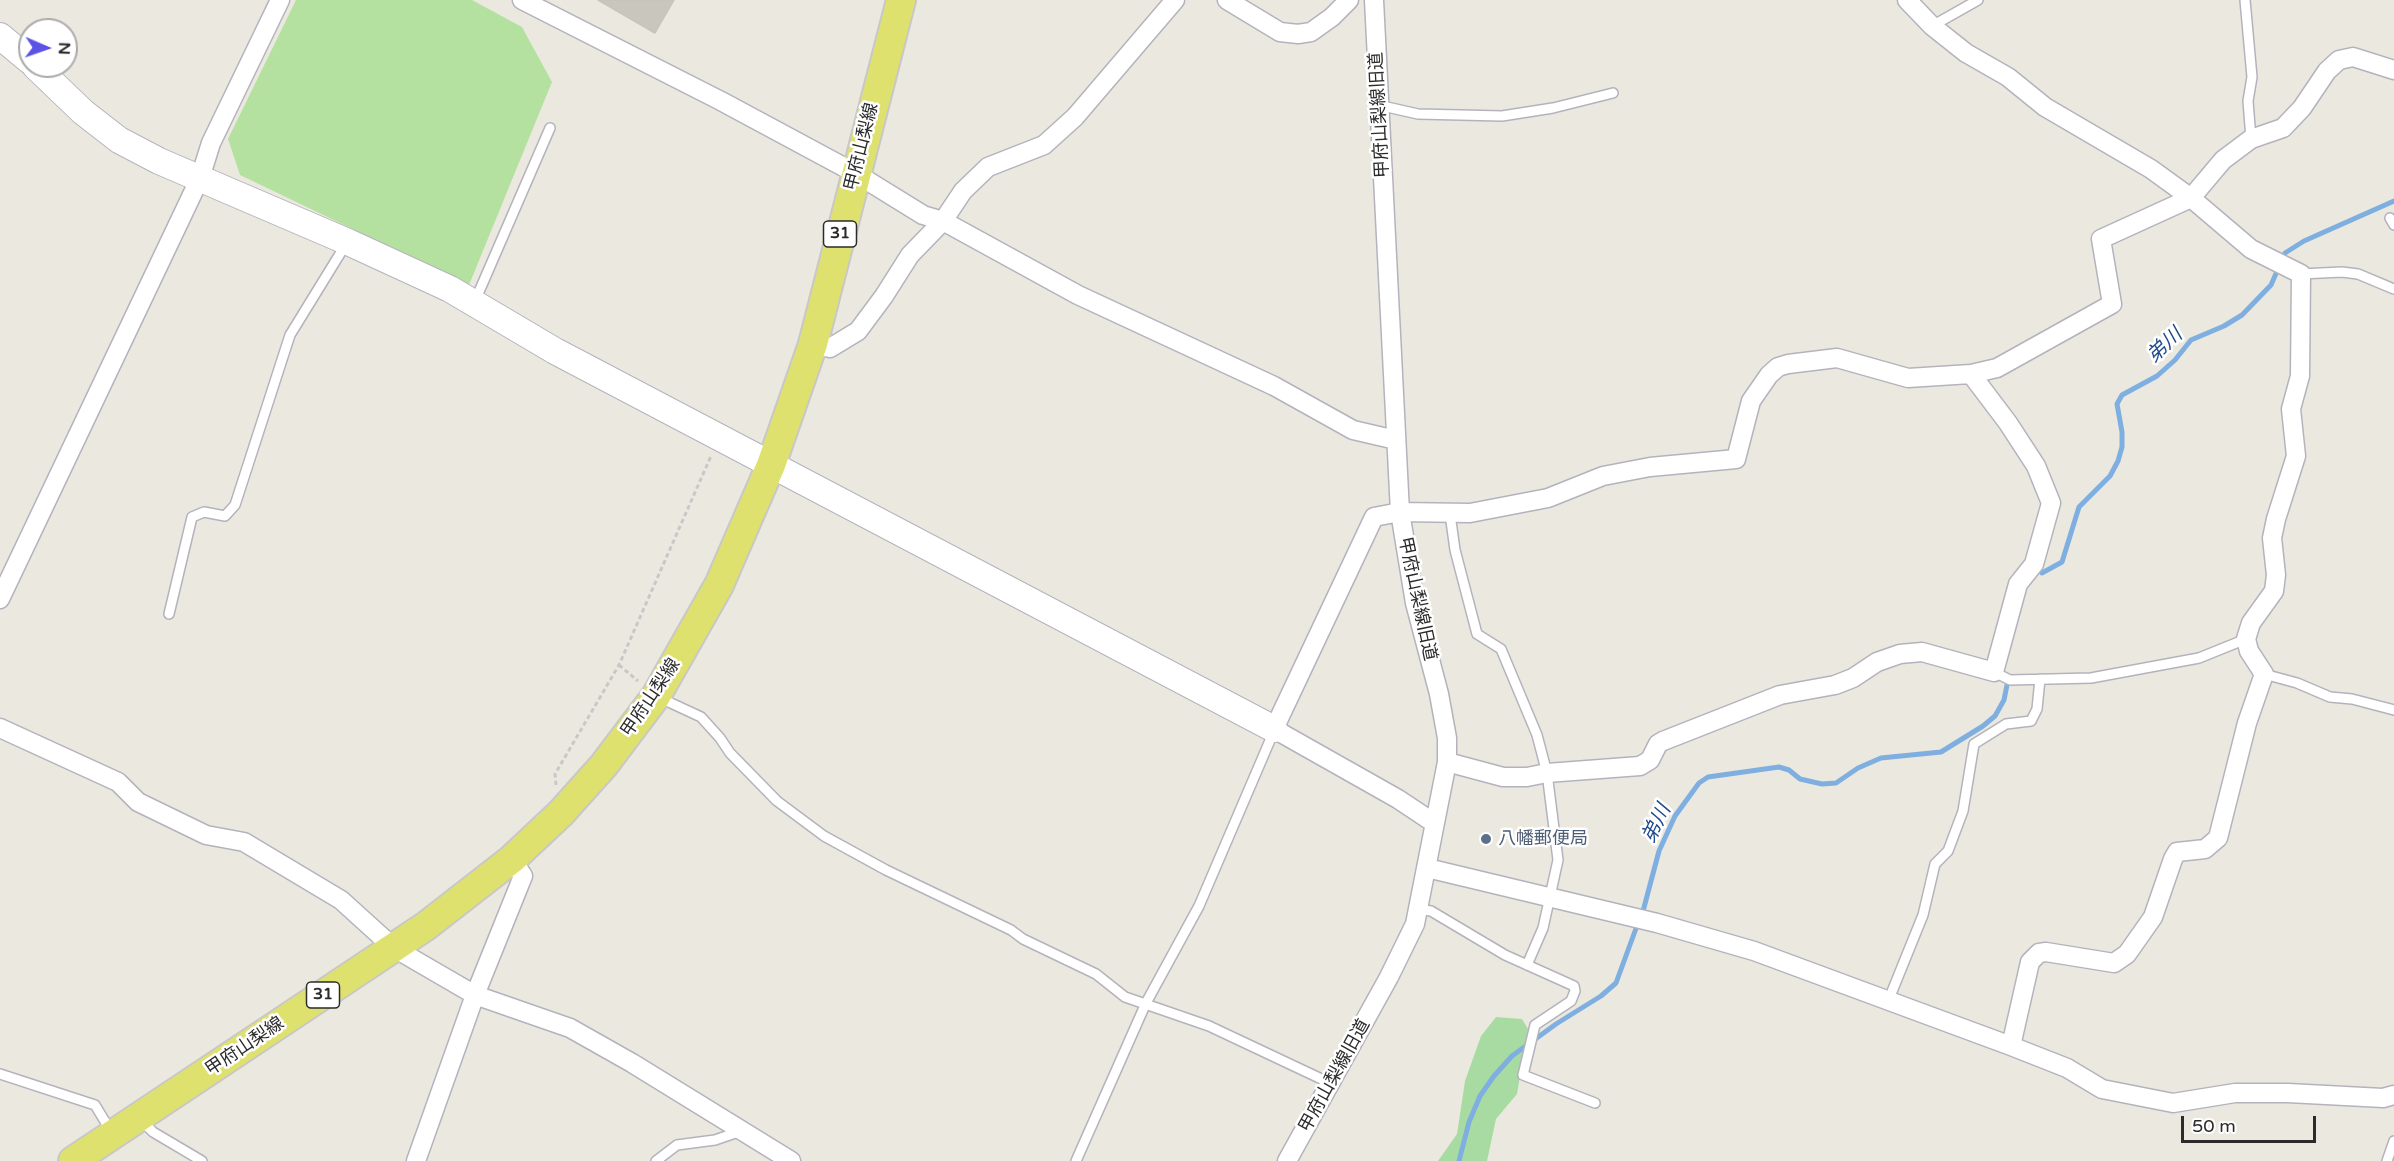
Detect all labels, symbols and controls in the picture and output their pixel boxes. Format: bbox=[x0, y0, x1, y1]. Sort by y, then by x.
north arrow bbox=[18, 18, 78, 78]
text: N bbox=[54, 42, 74, 55]
street label: 甲府山梨線旧道 bbox=[1366, 52, 1394, 178]
street label: 甲府山梨線 bbox=[841, 101, 883, 193]
road number: 31 bbox=[824, 221, 856, 247]
water label: 弟川 bbox=[2142, 324, 2188, 368]
street label: 甲府山梨線旧道 bbox=[1393, 535, 1441, 663]
street label: 甲府山梨線 bbox=[617, 655, 685, 741]
water label: 弟川 bbox=[1637, 801, 1677, 847]
place label: 八幡郵便局 bbox=[1498, 828, 1588, 850]
marker: 八幡郵便局 bbox=[1479, 832, 1493, 846]
road number: 31 bbox=[306, 982, 340, 1008]
street label: 甲府山梨線 bbox=[202, 1013, 288, 1081]
street label: 甲府山梨線旧道 bbox=[1295, 1016, 1375, 1136]
scale bar bbox=[2184, 1104, 2319, 1142]
text: 50 m bbox=[2192, 1115, 2236, 1137]

